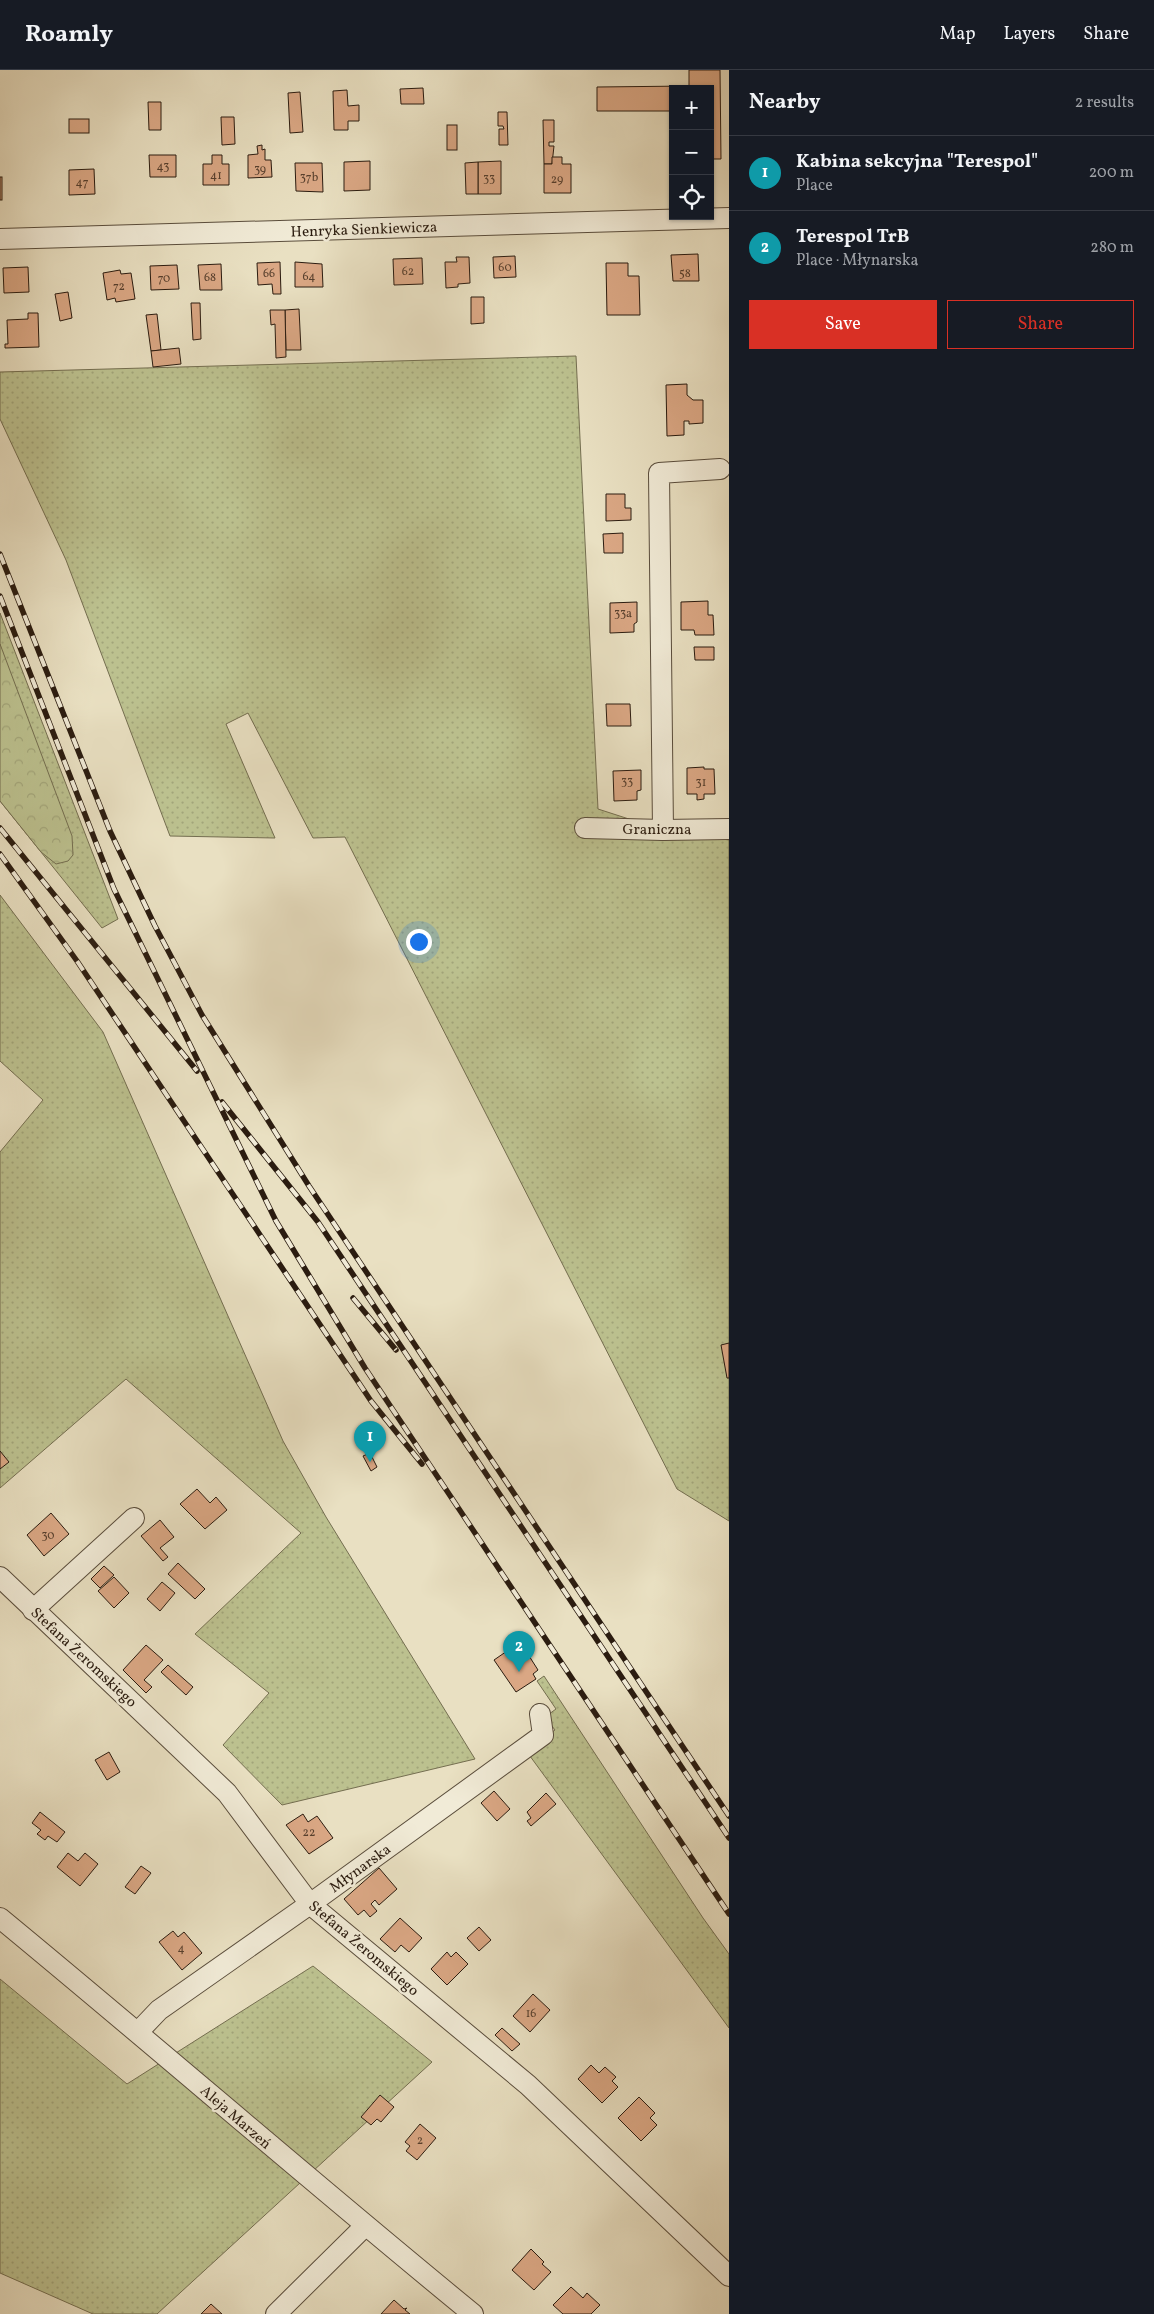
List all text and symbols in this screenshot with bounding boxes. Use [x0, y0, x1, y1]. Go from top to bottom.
text: Roamly [25, 18, 113, 52]
text: Map [939, 22, 975, 47]
text: Layers [1003, 22, 1055, 47]
text: Share [1083, 22, 1129, 47]
map controls [669, 85, 714, 220]
button: + [669, 85, 714, 130]
text: Nearby [749, 88, 820, 117]
text: 2 results [1075, 92, 1134, 114]
button: − [669, 130, 714, 175]
text: Kabina sekcyjna "Terespol" [796, 149, 1038, 175]
house number: 43 [157, 159, 169, 175]
house number: 39 [254, 162, 266, 178]
text: 1 [762, 162, 768, 184]
text: 200 m [1089, 162, 1134, 184]
house number: 41 [210, 168, 222, 184]
house number: 37b [300, 170, 319, 186]
house number: 33 [483, 171, 495, 187]
house number: 29 [551, 172, 563, 188]
house number: 47 [76, 175, 89, 191]
button: locate [669, 175, 714, 220]
text: Place [796, 175, 833, 197]
street label: Henryka Sienkiewicza [290, 217, 438, 244]
text: Terespol TrB [796, 224, 910, 250]
text: 2 [761, 237, 769, 259]
text: 280 m [1090, 237, 1134, 259]
text: Place · Młynarska [796, 250, 918, 272]
house number: 60 [498, 260, 512, 276]
house number: 62 [402, 264, 414, 280]
house number: 66 [263, 266, 275, 282]
house number: 58 [679, 266, 691, 282]
house number: 64 [303, 269, 315, 285]
house number: 68 [204, 270, 216, 286]
house number: 70 [158, 271, 170, 287]
house number: 72 [113, 279, 125, 295]
button: Save [749, 300, 937, 349]
button: Share [947, 300, 1134, 349]
house number: 33a [614, 606, 632, 622]
house number: 33 [621, 774, 633, 790]
house number: 31 [696, 775, 706, 791]
street label: Graniczna [623, 820, 691, 841]
your location [406, 929, 432, 955]
pin: 1 [354, 1421, 386, 1462]
house number: 30 [41, 1528, 55, 1544]
street label: Stefana Żeromskiego [25, 1603, 141, 1713]
pin: 2 [503, 1631, 535, 1672]
house number: 22 [303, 1825, 315, 1841]
street label: Młynarska [326, 1840, 396, 1899]
street label: Stefana Żeromskiego [303, 1897, 423, 2002]
house number: 4 [177, 1941, 185, 1957]
house number: 16 [526, 2006, 536, 2022]
street label: Aleja Marzeń [195, 2081, 275, 2155]
house number: 2 [417, 2133, 423, 2149]

